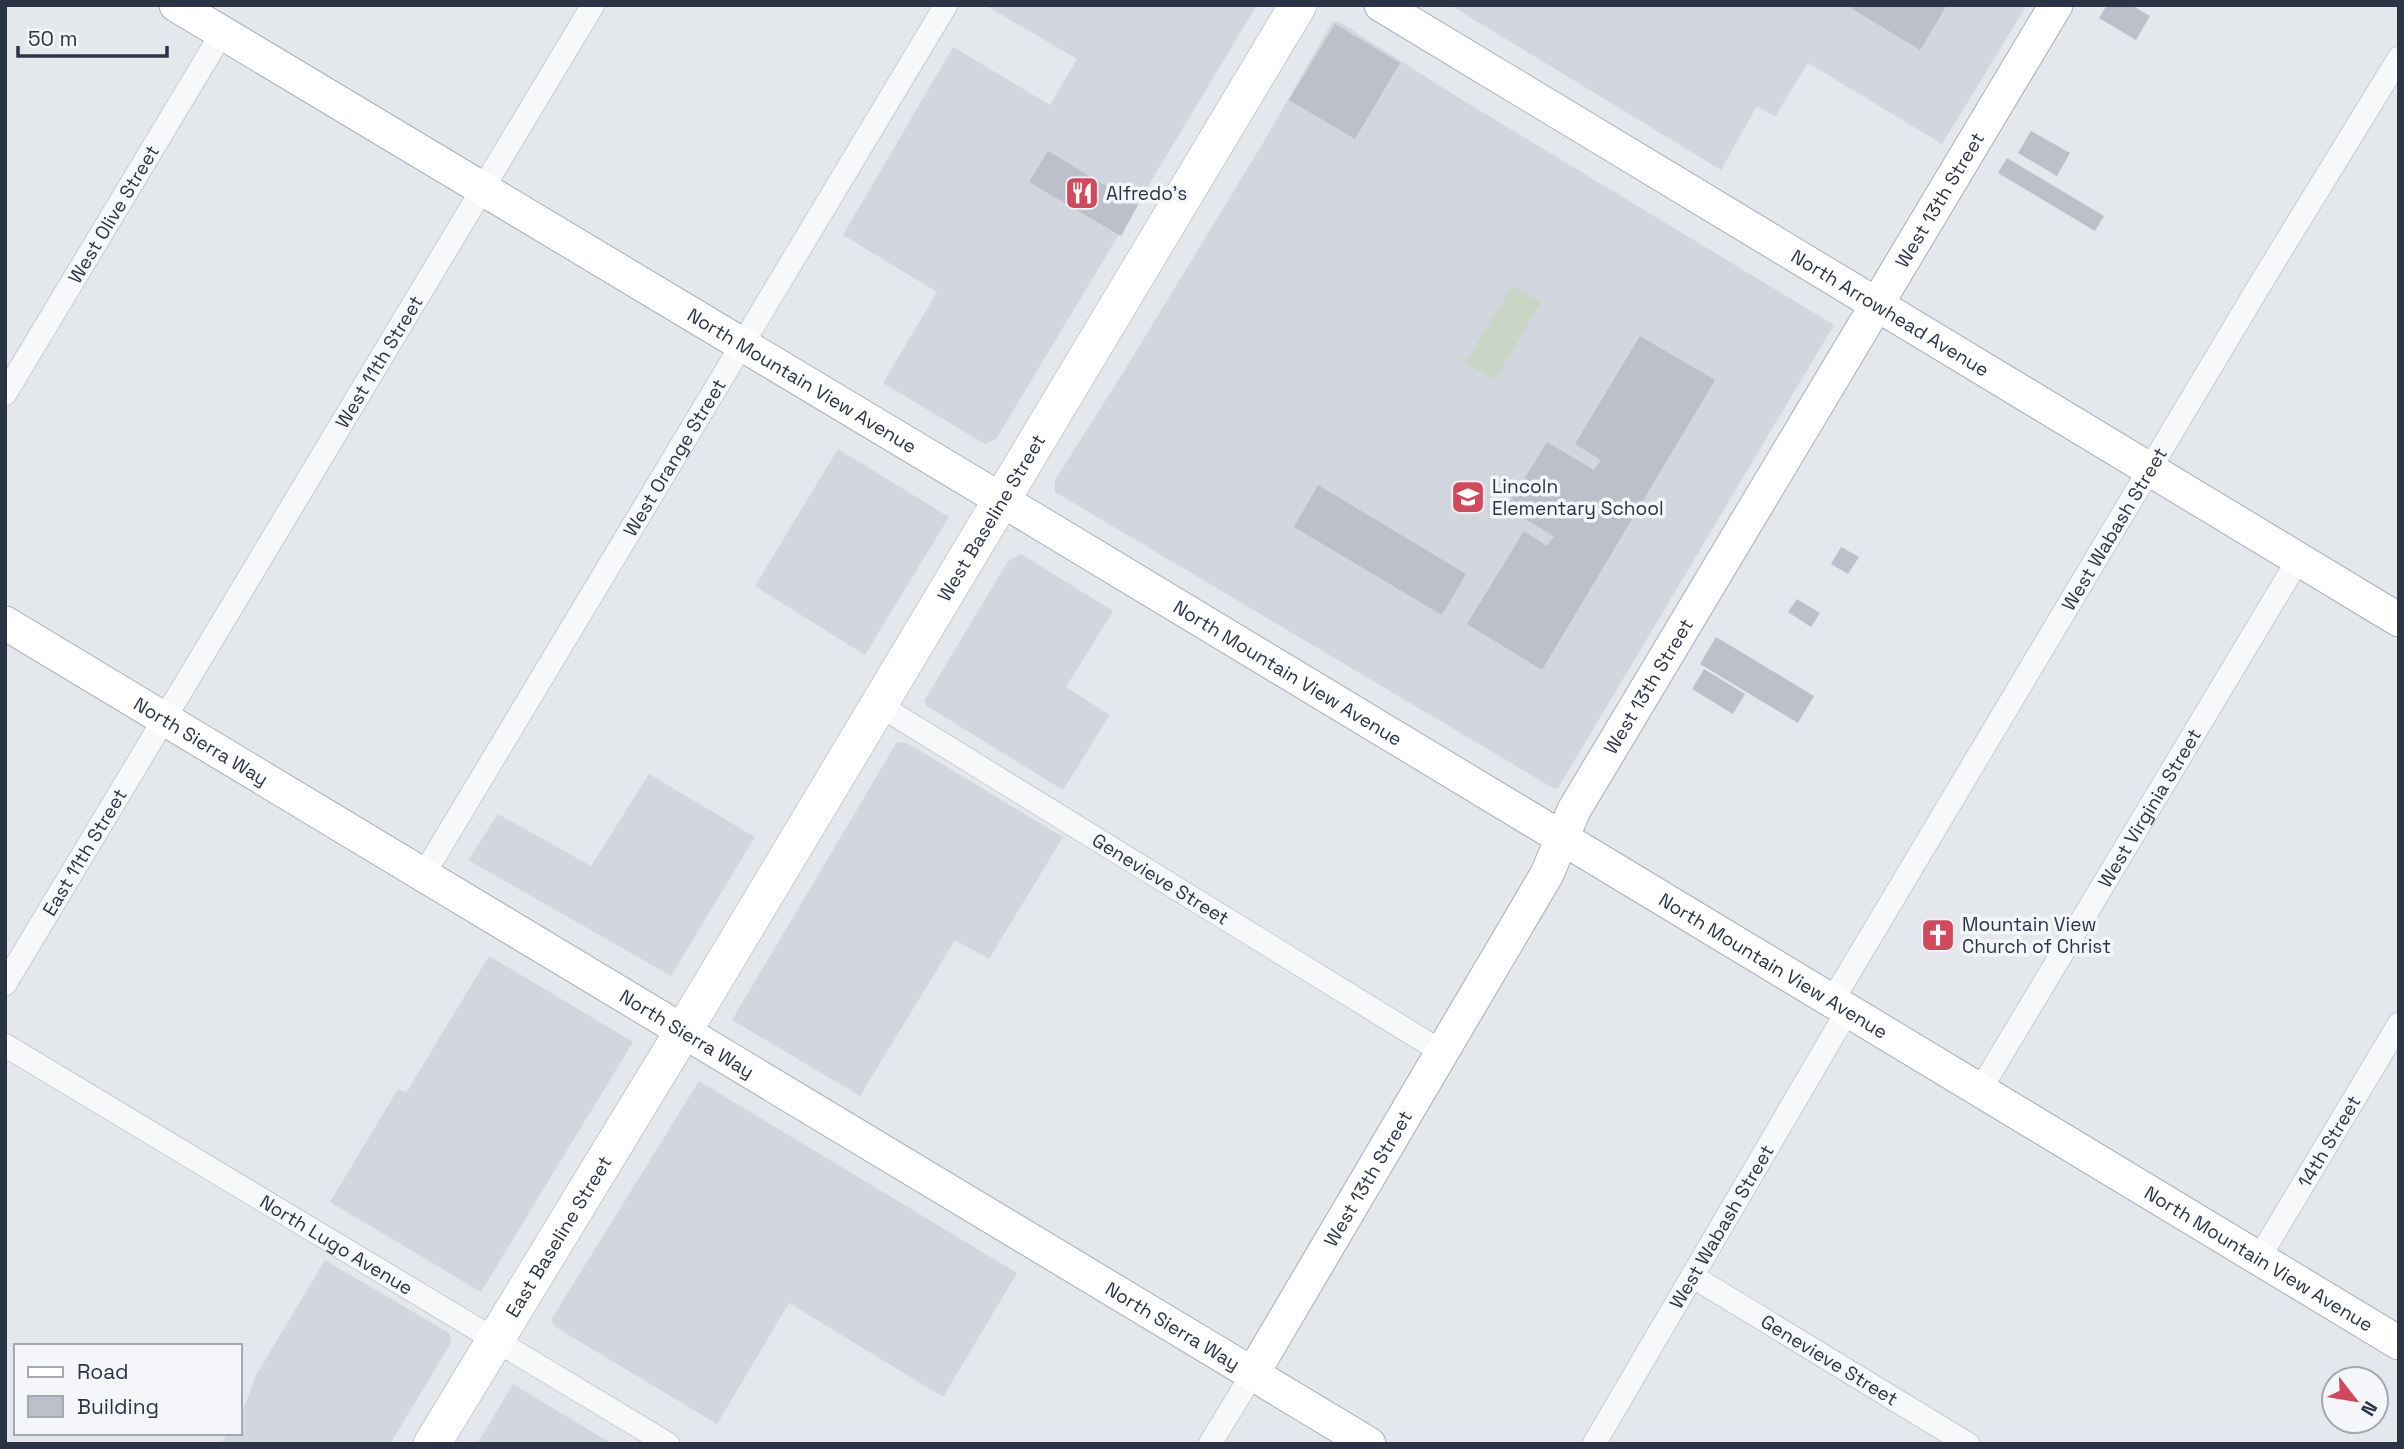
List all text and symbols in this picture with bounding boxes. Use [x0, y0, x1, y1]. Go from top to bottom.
scale bar [18, 14, 166, 58]
text: 50 m [28, 25, 78, 52]
street label: West 13th Street [1890, 127, 1990, 272]
street label: West Olive Street [62, 140, 165, 288]
restaurant icon: Alfredo's [1063, 174, 1101, 212]
place label: Alfredo's [1106, 181, 1187, 206]
street label: North Arrowhead Avenue [1786, 244, 1994, 382]
street label: West 11th Street [330, 291, 429, 433]
street label: North Mountain View Avenue [683, 302, 921, 459]
street label: West Orange Street [618, 374, 732, 541]
street label: West Baseline Street [932, 429, 1051, 606]
street label: West Wabash Street [2056, 443, 2173, 615]
place label: Lincoln Elementary School [1492, 474, 1664, 521]
school or university icon: Lincoln Elementary School [1449, 478, 1487, 516]
street label: North Mountain View Avenue [1169, 594, 1407, 752]
street label: West 13th Street [1598, 614, 1699, 759]
street label: North Sierra Way [129, 691, 273, 792]
street label: West Virginia Street [2092, 724, 2207, 892]
street label: East 11th Street [37, 784, 133, 921]
street label: Genevieve Street [1087, 827, 1234, 931]
street label: North Mountain View Avenue [1654, 887, 1892, 1045]
place label: Mountain View Church of Christ [1962, 912, 2111, 959]
church icon: Mountain View Church of Christ [1919, 916, 1957, 954]
street label: North Sierra Way [615, 984, 759, 1084]
street label: 14th Street [2292, 1091, 2366, 1192]
street label: West 13th Street [1318, 1106, 1418, 1251]
street label: West Wabash Street [1664, 1140, 1780, 1313]
street label: East Baseline Street [500, 1151, 618, 1322]
street label: North Mountain View Avenue [2140, 1180, 2378, 1338]
street label: North Lugo Avenue [255, 1189, 418, 1301]
street label: North Sierra Way [1101, 1276, 1244, 1376]
street label: Genevieve Street [1756, 1309, 1902, 1411]
legend [14, 1344, 242, 1435]
text: Road [77, 1358, 129, 1385]
north arrow [2320, 1365, 2390, 1435]
text: Building [77, 1393, 159, 1420]
text: N [2355, 1397, 2383, 1420]

